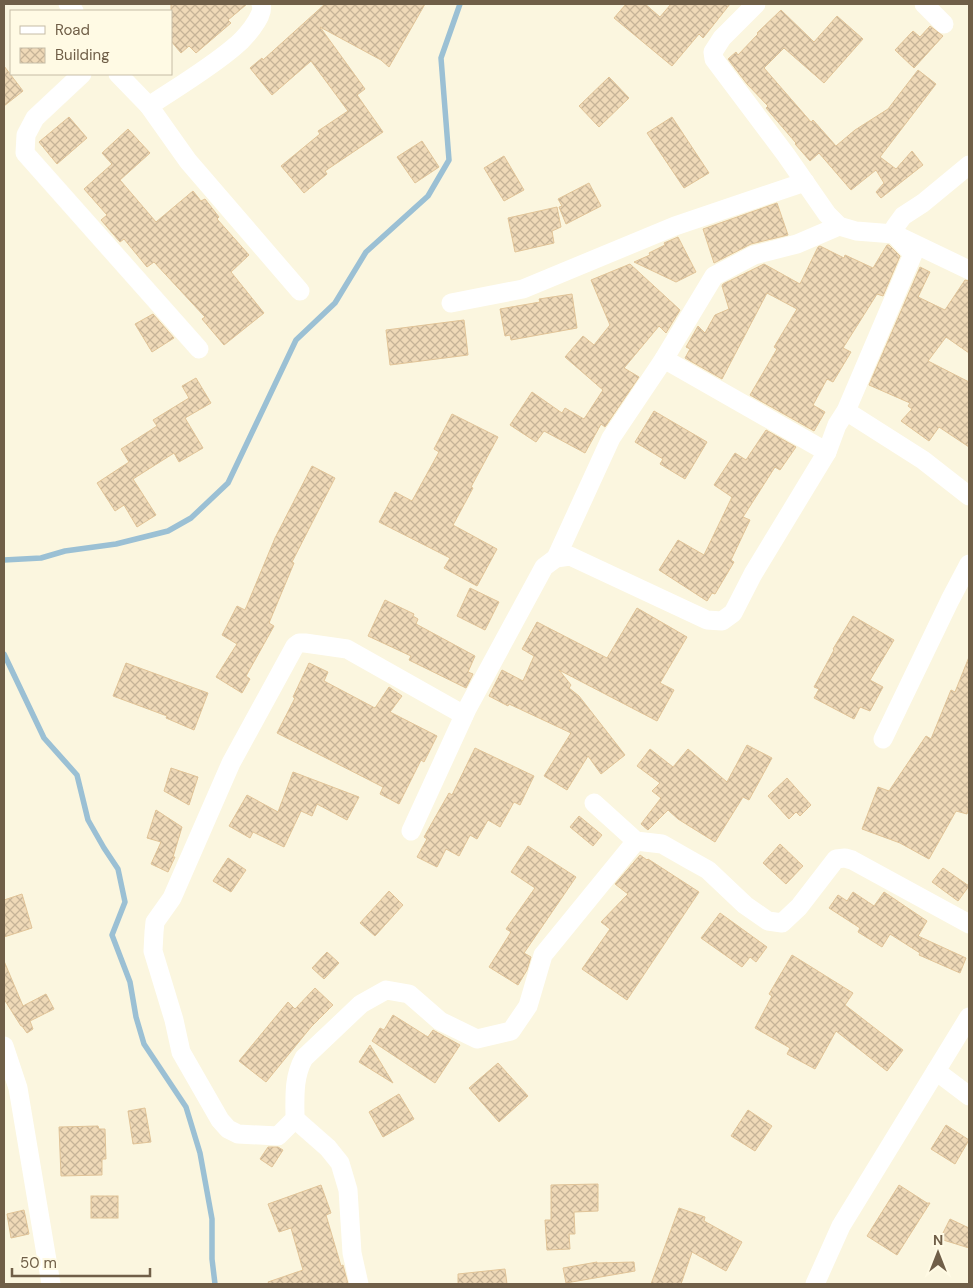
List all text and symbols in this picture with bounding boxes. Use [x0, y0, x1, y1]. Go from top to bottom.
legend [10, 10, 172, 75]
text: Road [55, 20, 90, 40]
text: Building [55, 45, 110, 65]
north arrow [913, 1228, 963, 1278]
text: N [933, 1231, 943, 1249]
scale bar [12, 1246, 150, 1278]
text: 50 m [20, 1253, 57, 1273]

